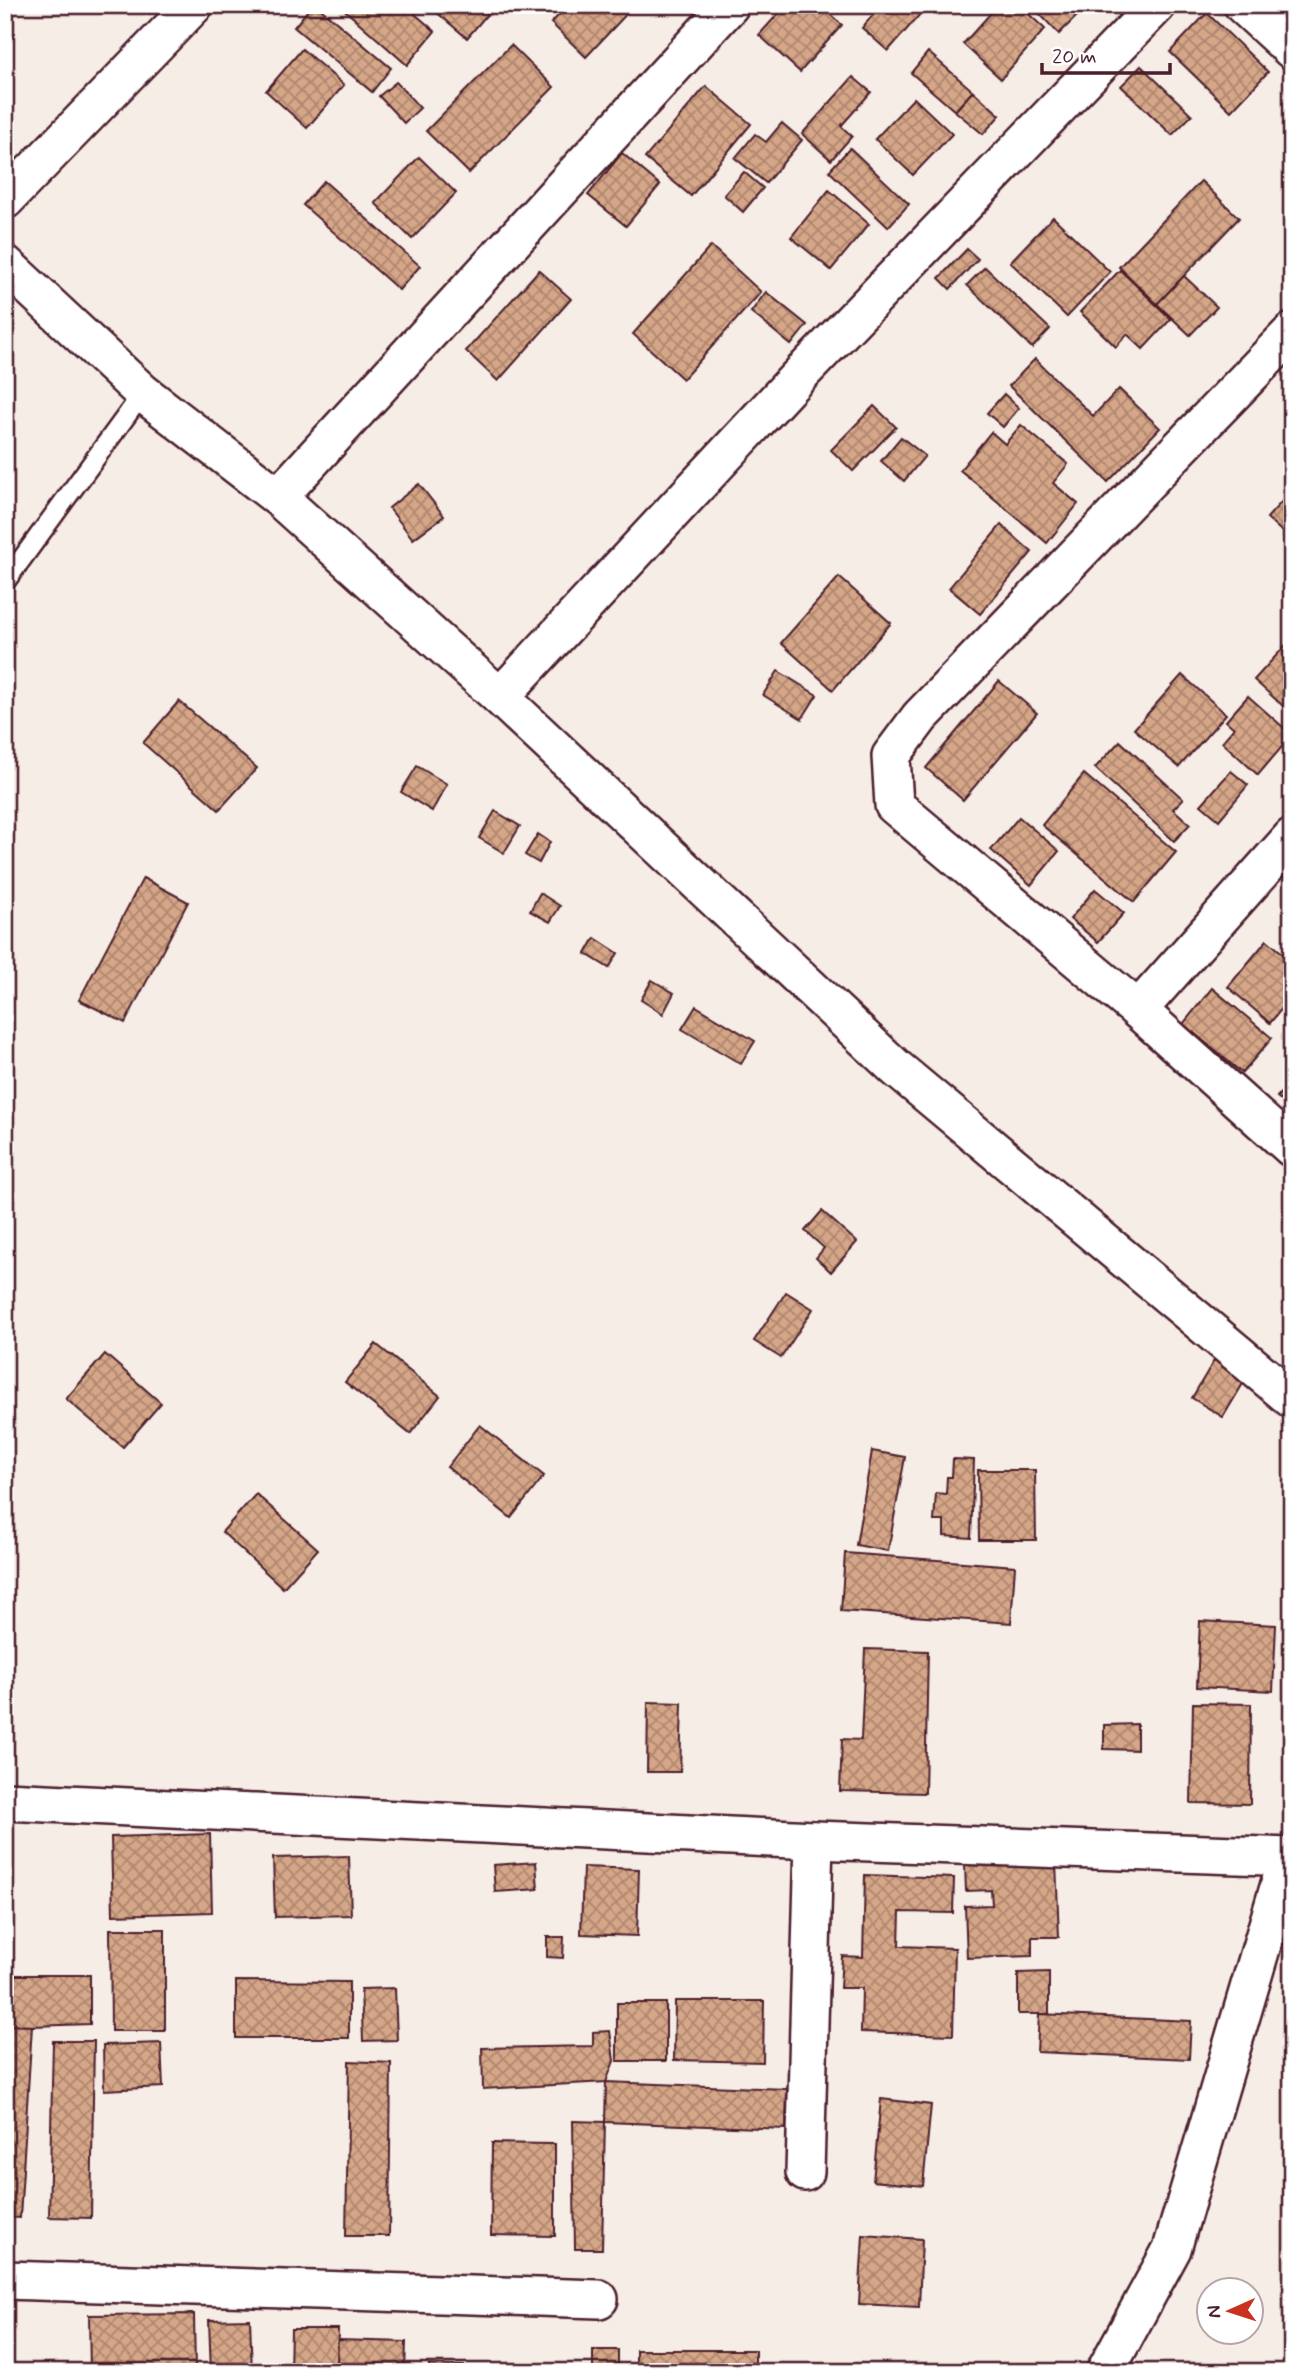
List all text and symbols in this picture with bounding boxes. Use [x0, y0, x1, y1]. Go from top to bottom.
scale bar [1042, 32, 1169, 76]
text: 20 m [1052, 43, 1097, 71]
north arrow [1196, 2276, 1266, 2346]
text: N [1202, 2305, 1227, 2319]

